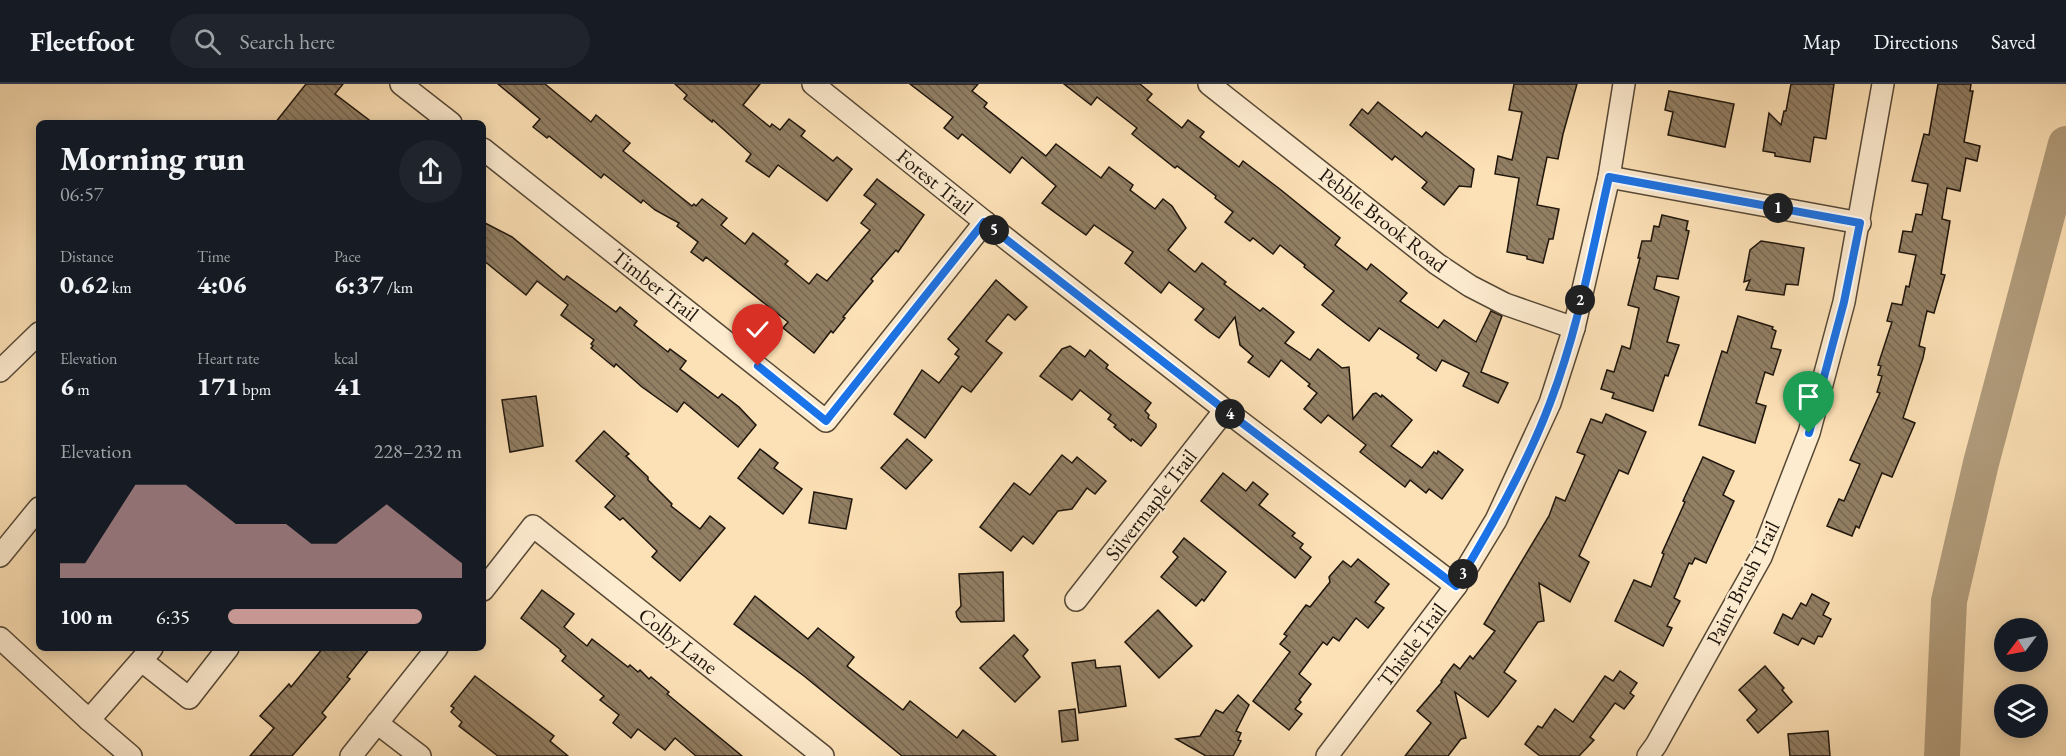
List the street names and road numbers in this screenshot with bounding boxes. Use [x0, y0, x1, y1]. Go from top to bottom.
street label: Forest Trail [892, 143, 979, 221]
street label: Pebble Brook Road [1314, 161, 1453, 278]
street label: Timber Trail [606, 242, 704, 327]
street label: Silvermaple Trail [1099, 444, 1203, 566]
street label: Paint Brush Trail [1700, 516, 1785, 649]
street label: Thistle Trail [1371, 597, 1452, 692]
street label: Colby Lane [633, 601, 724, 680]

